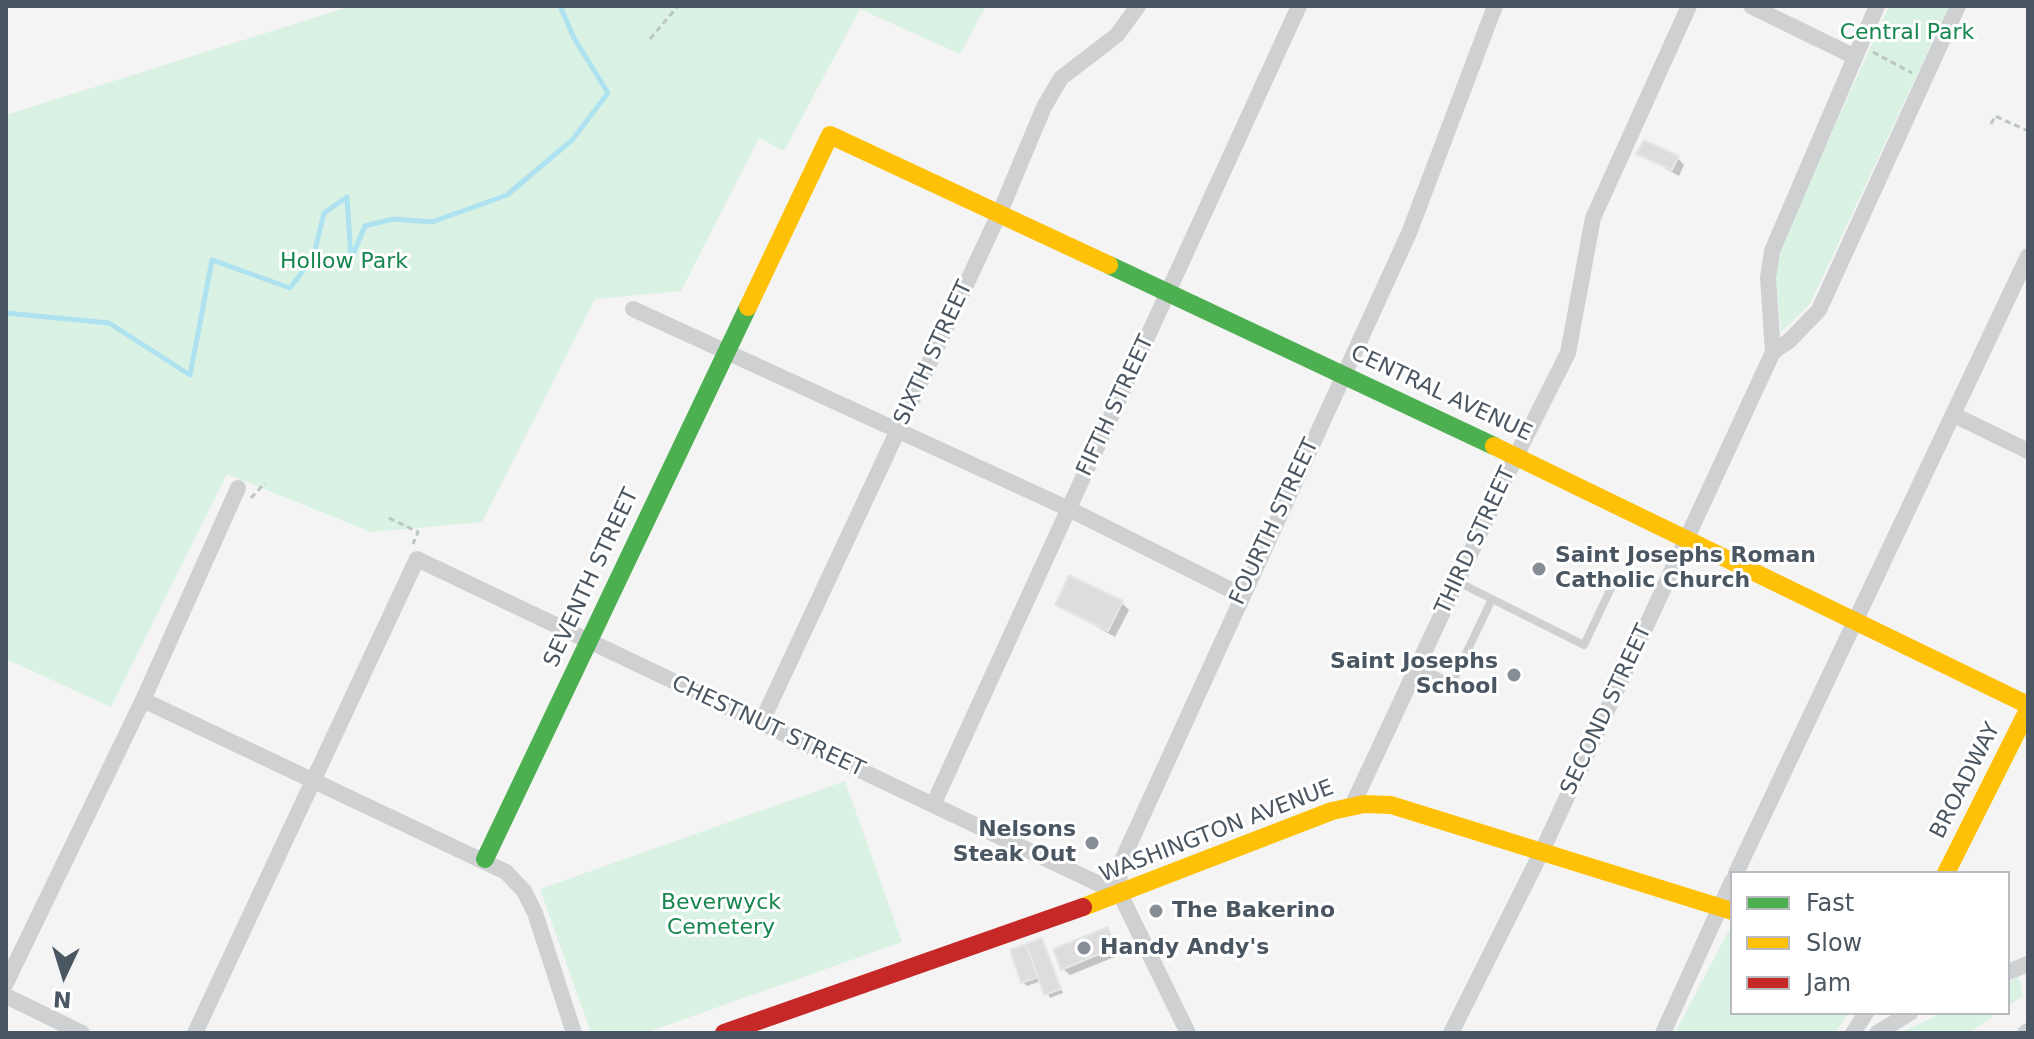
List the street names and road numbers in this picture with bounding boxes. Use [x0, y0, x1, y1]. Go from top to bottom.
street label: SIXTH STREET [889, 277, 979, 429]
street label: FIFTH STREET [1072, 331, 1160, 481]
street label: CENTRAL AVENUE [1346, 340, 1536, 448]
street label: FOURTH STREET [1225, 435, 1325, 609]
street label: THIRD STREET [1430, 463, 1522, 619]
street label: SEVENTH STREET [539, 484, 645, 672]
street label: SECOND STREET [1556, 621, 1658, 799]
street label: CHESTNUT STREET [667, 671, 869, 783]
street label: BROADWAY [1925, 719, 2007, 843]
street label: WASHINGTON AVENUE [1096, 775, 1338, 889]

